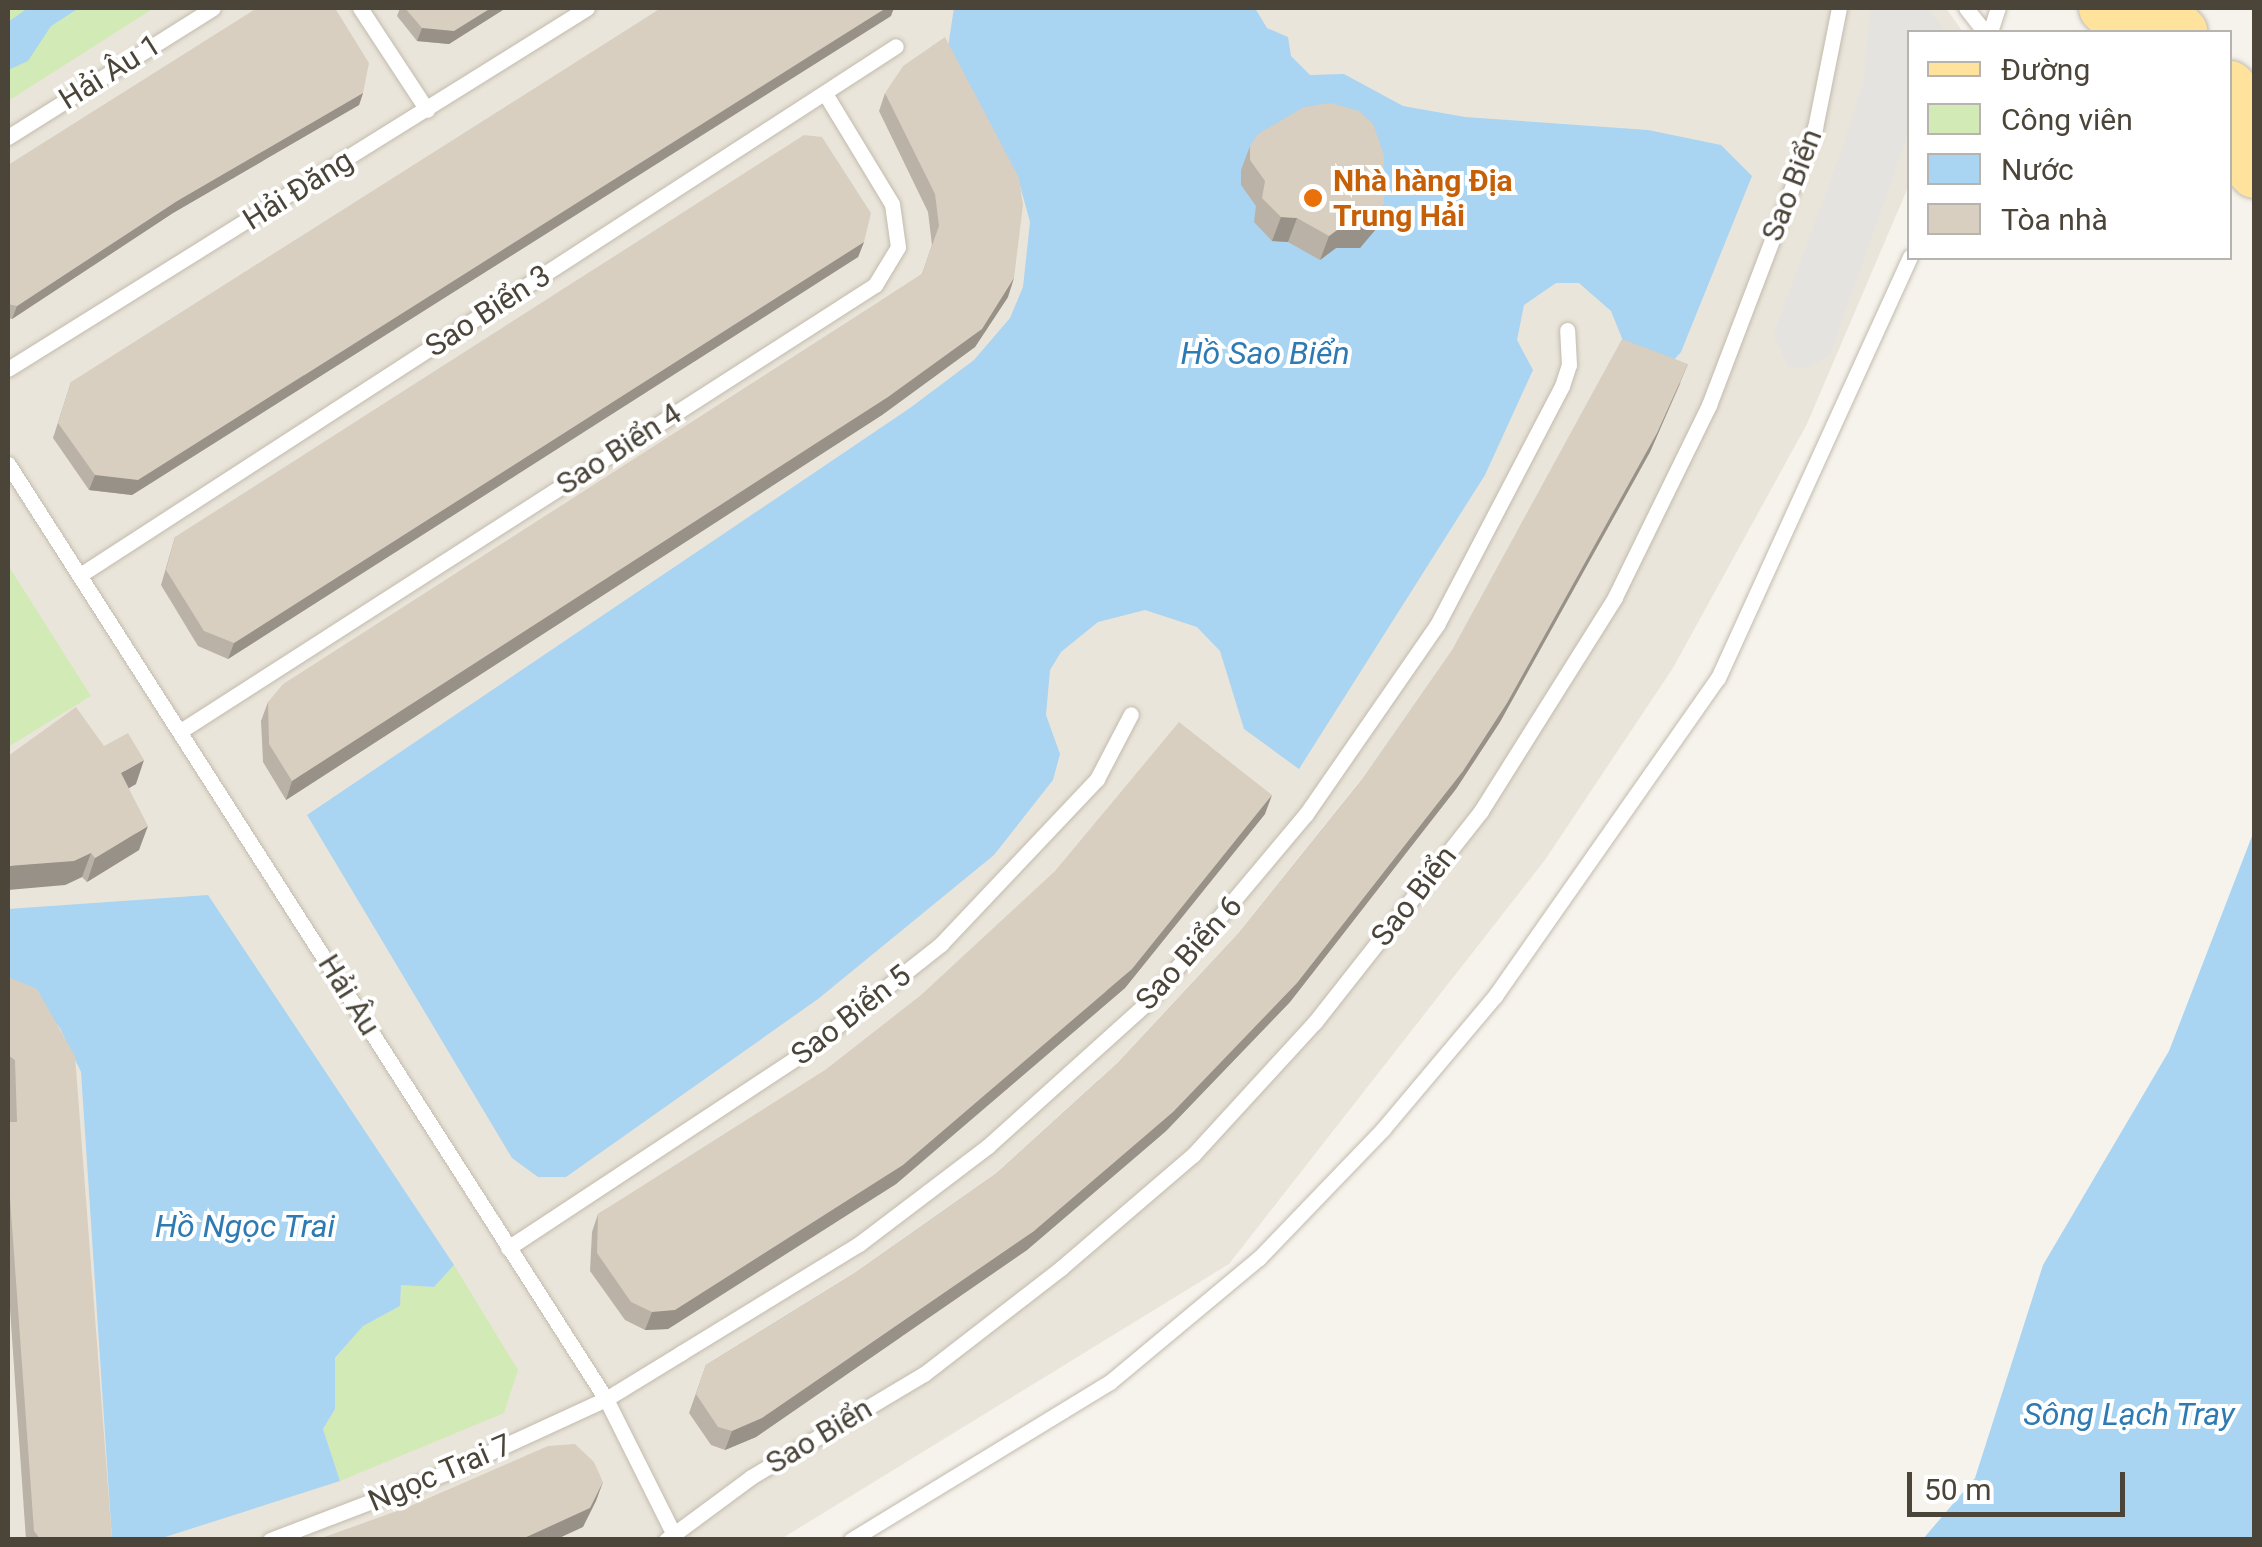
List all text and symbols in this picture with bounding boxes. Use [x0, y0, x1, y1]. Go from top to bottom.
street label: Hải Âu 1 [53, 27, 167, 117]
legend [1907, 30, 2232, 260]
text: Đường [2001, 52, 2090, 87]
text: Công viên [2001, 102, 2133, 137]
street label: Sao Biển [1754, 124, 1830, 246]
street label: Hải Đăng [237, 142, 359, 238]
text: Nước [2001, 152, 2074, 187]
place label: Nhà hàng Địa Trung Hải [1333, 163, 1513, 234]
marker: Nhà hàng Địa Trung Hải [1302, 187, 1324, 209]
text: Tòa nhà [2001, 202, 2108, 237]
street label: Sao Biển 3 [419, 257, 557, 365]
water label: Hồ Sao Biển [1180, 334, 1350, 372]
street label: Sao Biển 4 [550, 395, 688, 503]
street label: Sao Biển [1364, 839, 1464, 953]
street label: Sao Biển 6 [1128, 888, 1250, 1018]
street label: Hải Âu [310, 948, 388, 1042]
street label: Sao Biển 5 [784, 957, 918, 1073]
water label: Hồ Ngọc Trai [155, 1207, 335, 1245]
street label: Sao Biển [760, 1390, 878, 1482]
water label: Sông Lạch Tray [2023, 1395, 2235, 1433]
street label: Ngọc Trai 7 [363, 1427, 517, 1519]
scale bar [1912, 1452, 2130, 1514]
text: 50 m [1924, 1472, 1991, 1507]

